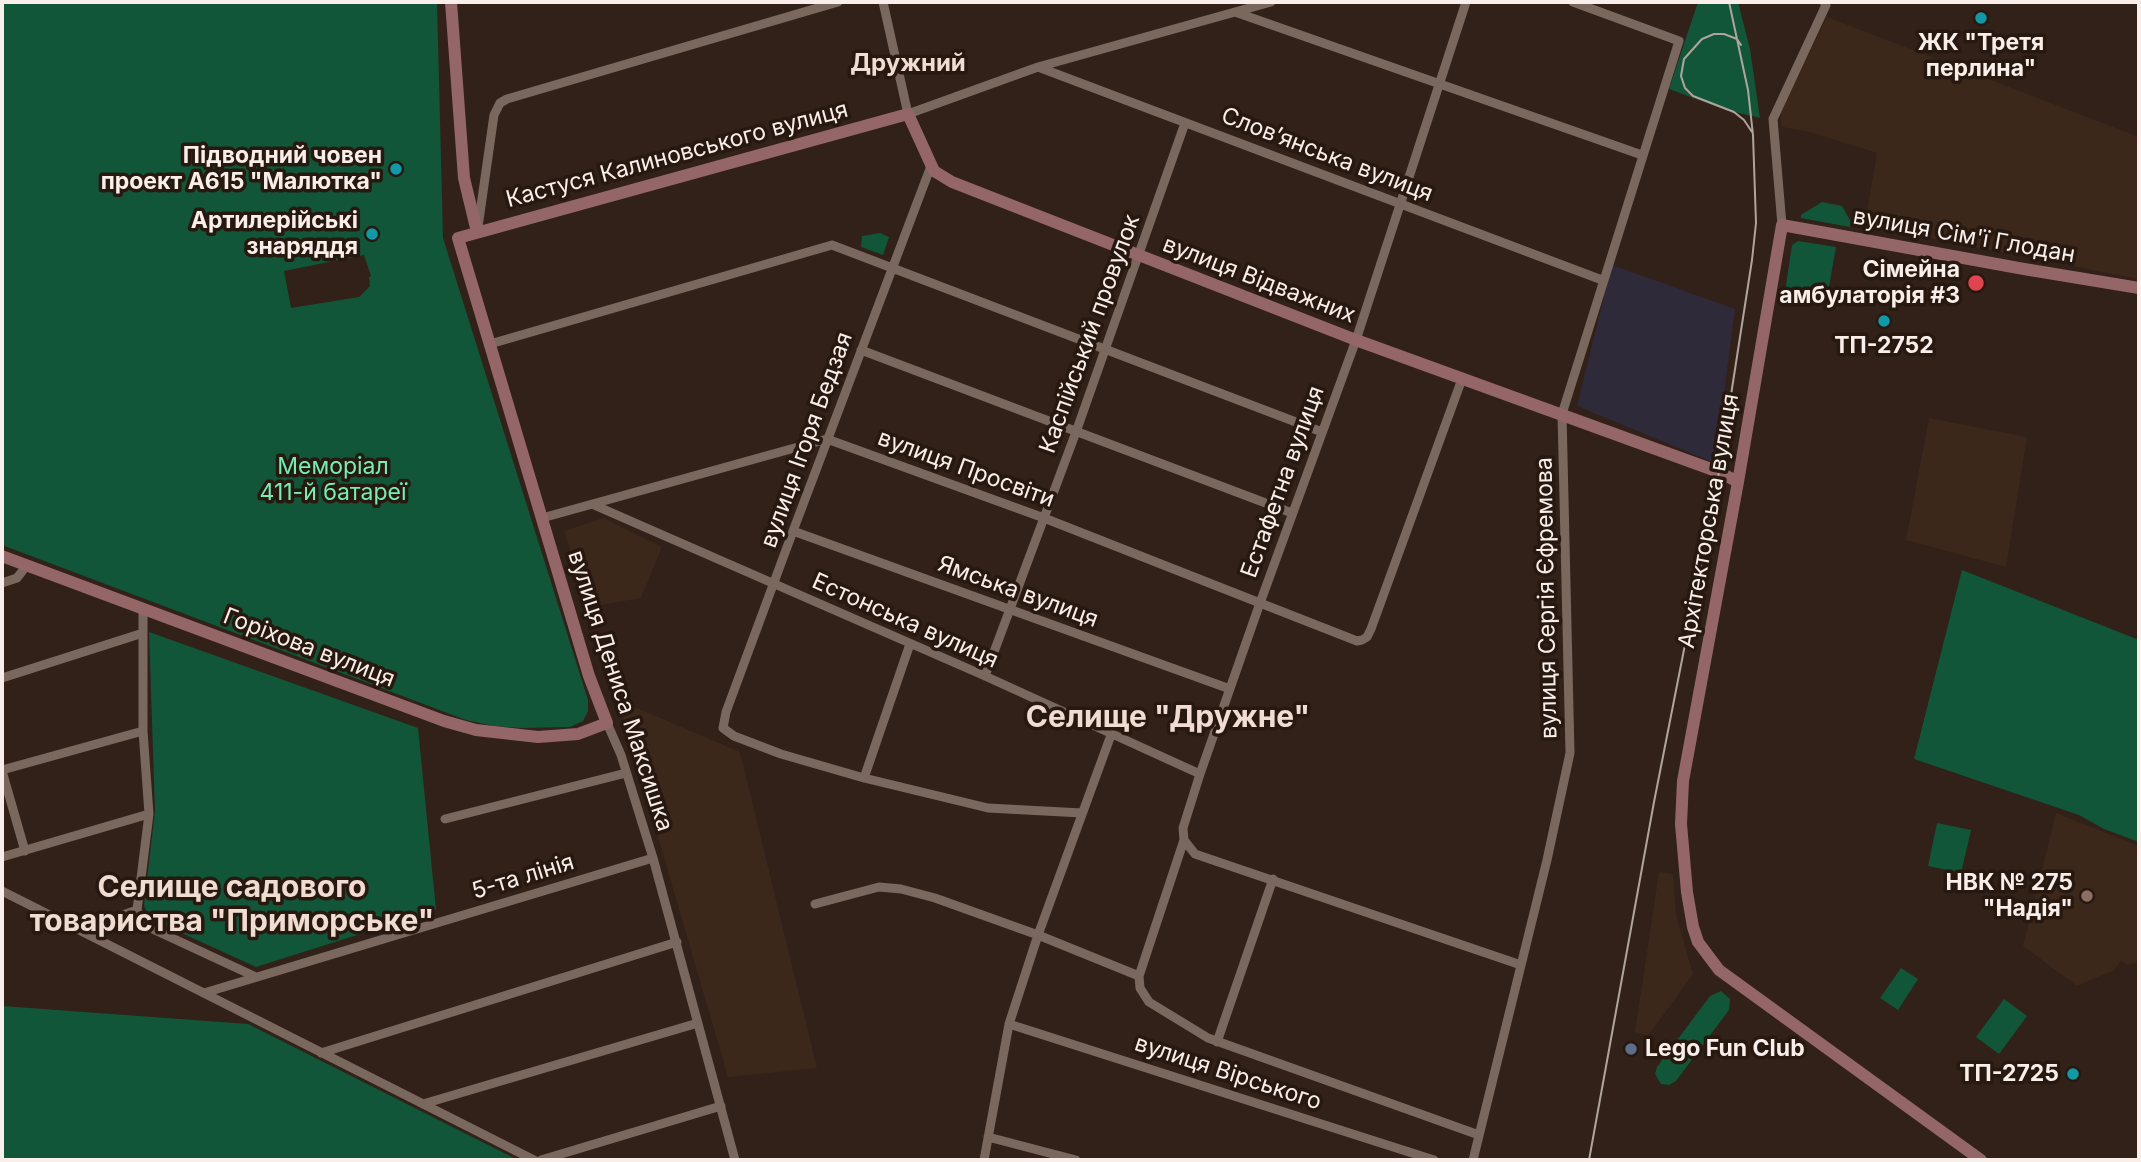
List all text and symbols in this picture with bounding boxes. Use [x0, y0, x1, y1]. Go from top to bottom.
marker: ЖК "Третя перлина" [1973, 10, 1989, 26]
place label: ЖК "Третя перлина" [1918, 29, 2044, 83]
district label: Дружний [850, 50, 966, 78]
street label: Кастуся Калиновського вулиця [503, 96, 851, 214]
street label: Словʼянська вулиця [1217, 102, 1437, 208]
place label: Підводний човен проект А615 "Малютка" [101, 142, 382, 196]
marker: Підводний човен проект А615 "Малютка" [388, 161, 404, 177]
street label: вулиця Сім'ї Глодан [1851, 203, 2077, 269]
place label: Артилерійські знаряддя [191, 207, 358, 261]
street label: Каспійський провулок [1034, 211, 1146, 457]
marker: Артилерійські знаряддя [364, 226, 380, 242]
street label: вулиця Відважних [1159, 231, 1359, 329]
place label: Сімейна амбулаторія #3 [1779, 256, 1960, 310]
marker: Сімейна амбулаторія #3 [1966, 273, 1986, 293]
marker: ТП-2752 [1876, 313, 1892, 329]
street label: вулиця Ігоря Бедзая [755, 328, 859, 552]
place label: ТП-2752 [1834, 332, 1934, 360]
street label: Естафетна вулиця [1235, 382, 1331, 582]
street label: Архітекторська вулиця [1673, 392, 1745, 650]
street label: вулиця Просвіти [874, 424, 1058, 514]
park label: Меморіал 411-й батареї [260, 453, 406, 507]
street label: вулиця Сергія Єфремова [1531, 457, 1563, 739]
street label: вулиця Дениса Максишка [562, 547, 678, 835]
street label: Ямська вулиця [934, 550, 1102, 634]
street label: Естонська вулиця [808, 568, 1002, 674]
street label: Горіхова вулиця [219, 603, 399, 693]
district label: Селище "Дружне" [1026, 700, 1310, 736]
street label: 5-та лінія [469, 848, 577, 906]
place label: НВК № 275 "Надія" [1945, 869, 2073, 923]
district label: Селище садового товариства "Приморське" [30, 870, 434, 940]
marker: НВК № 275 "Надія" [2079, 888, 2095, 904]
street label: вулиця Вірського [1131, 1030, 1325, 1116]
place label: Lego Fun Club [1645, 1035, 1805, 1063]
marker: Lego Fun Club [1623, 1041, 1639, 1057]
place label: ТП-2725 [1959, 1060, 2059, 1088]
marker: ТП-2725 [2065, 1066, 2081, 1082]

